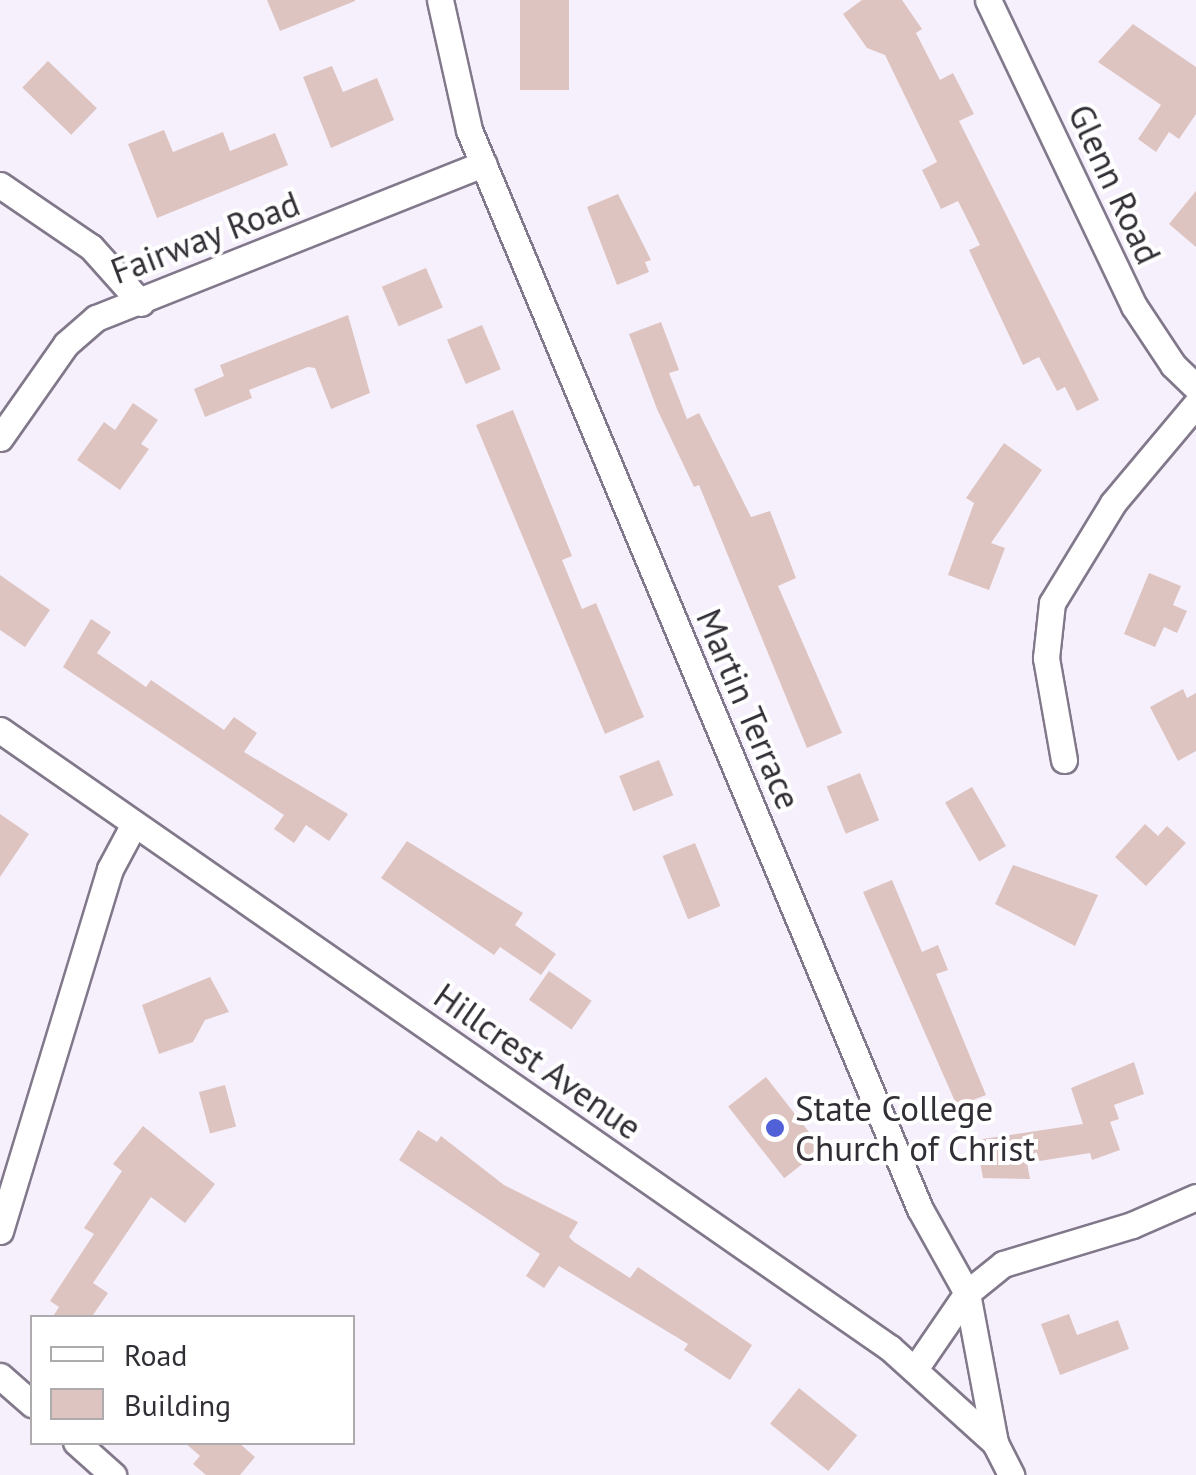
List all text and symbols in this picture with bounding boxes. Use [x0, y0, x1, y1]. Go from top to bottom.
street label: Glenn Road [1060, 98, 1170, 270]
street label: Fairway Road [104, 182, 306, 292]
street label: Martin Terrace [688, 602, 810, 816]
street label: Hillcrest Avenue [426, 974, 650, 1148]
place label: State College Church of Christ [795, 1087, 1035, 1169]
marker: State College Church of Christ [764, 1117, 786, 1139]
legend [30, 1315, 355, 1445]
text: Road [124, 1335, 188, 1374]
text: Building [124, 1385, 231, 1424]

